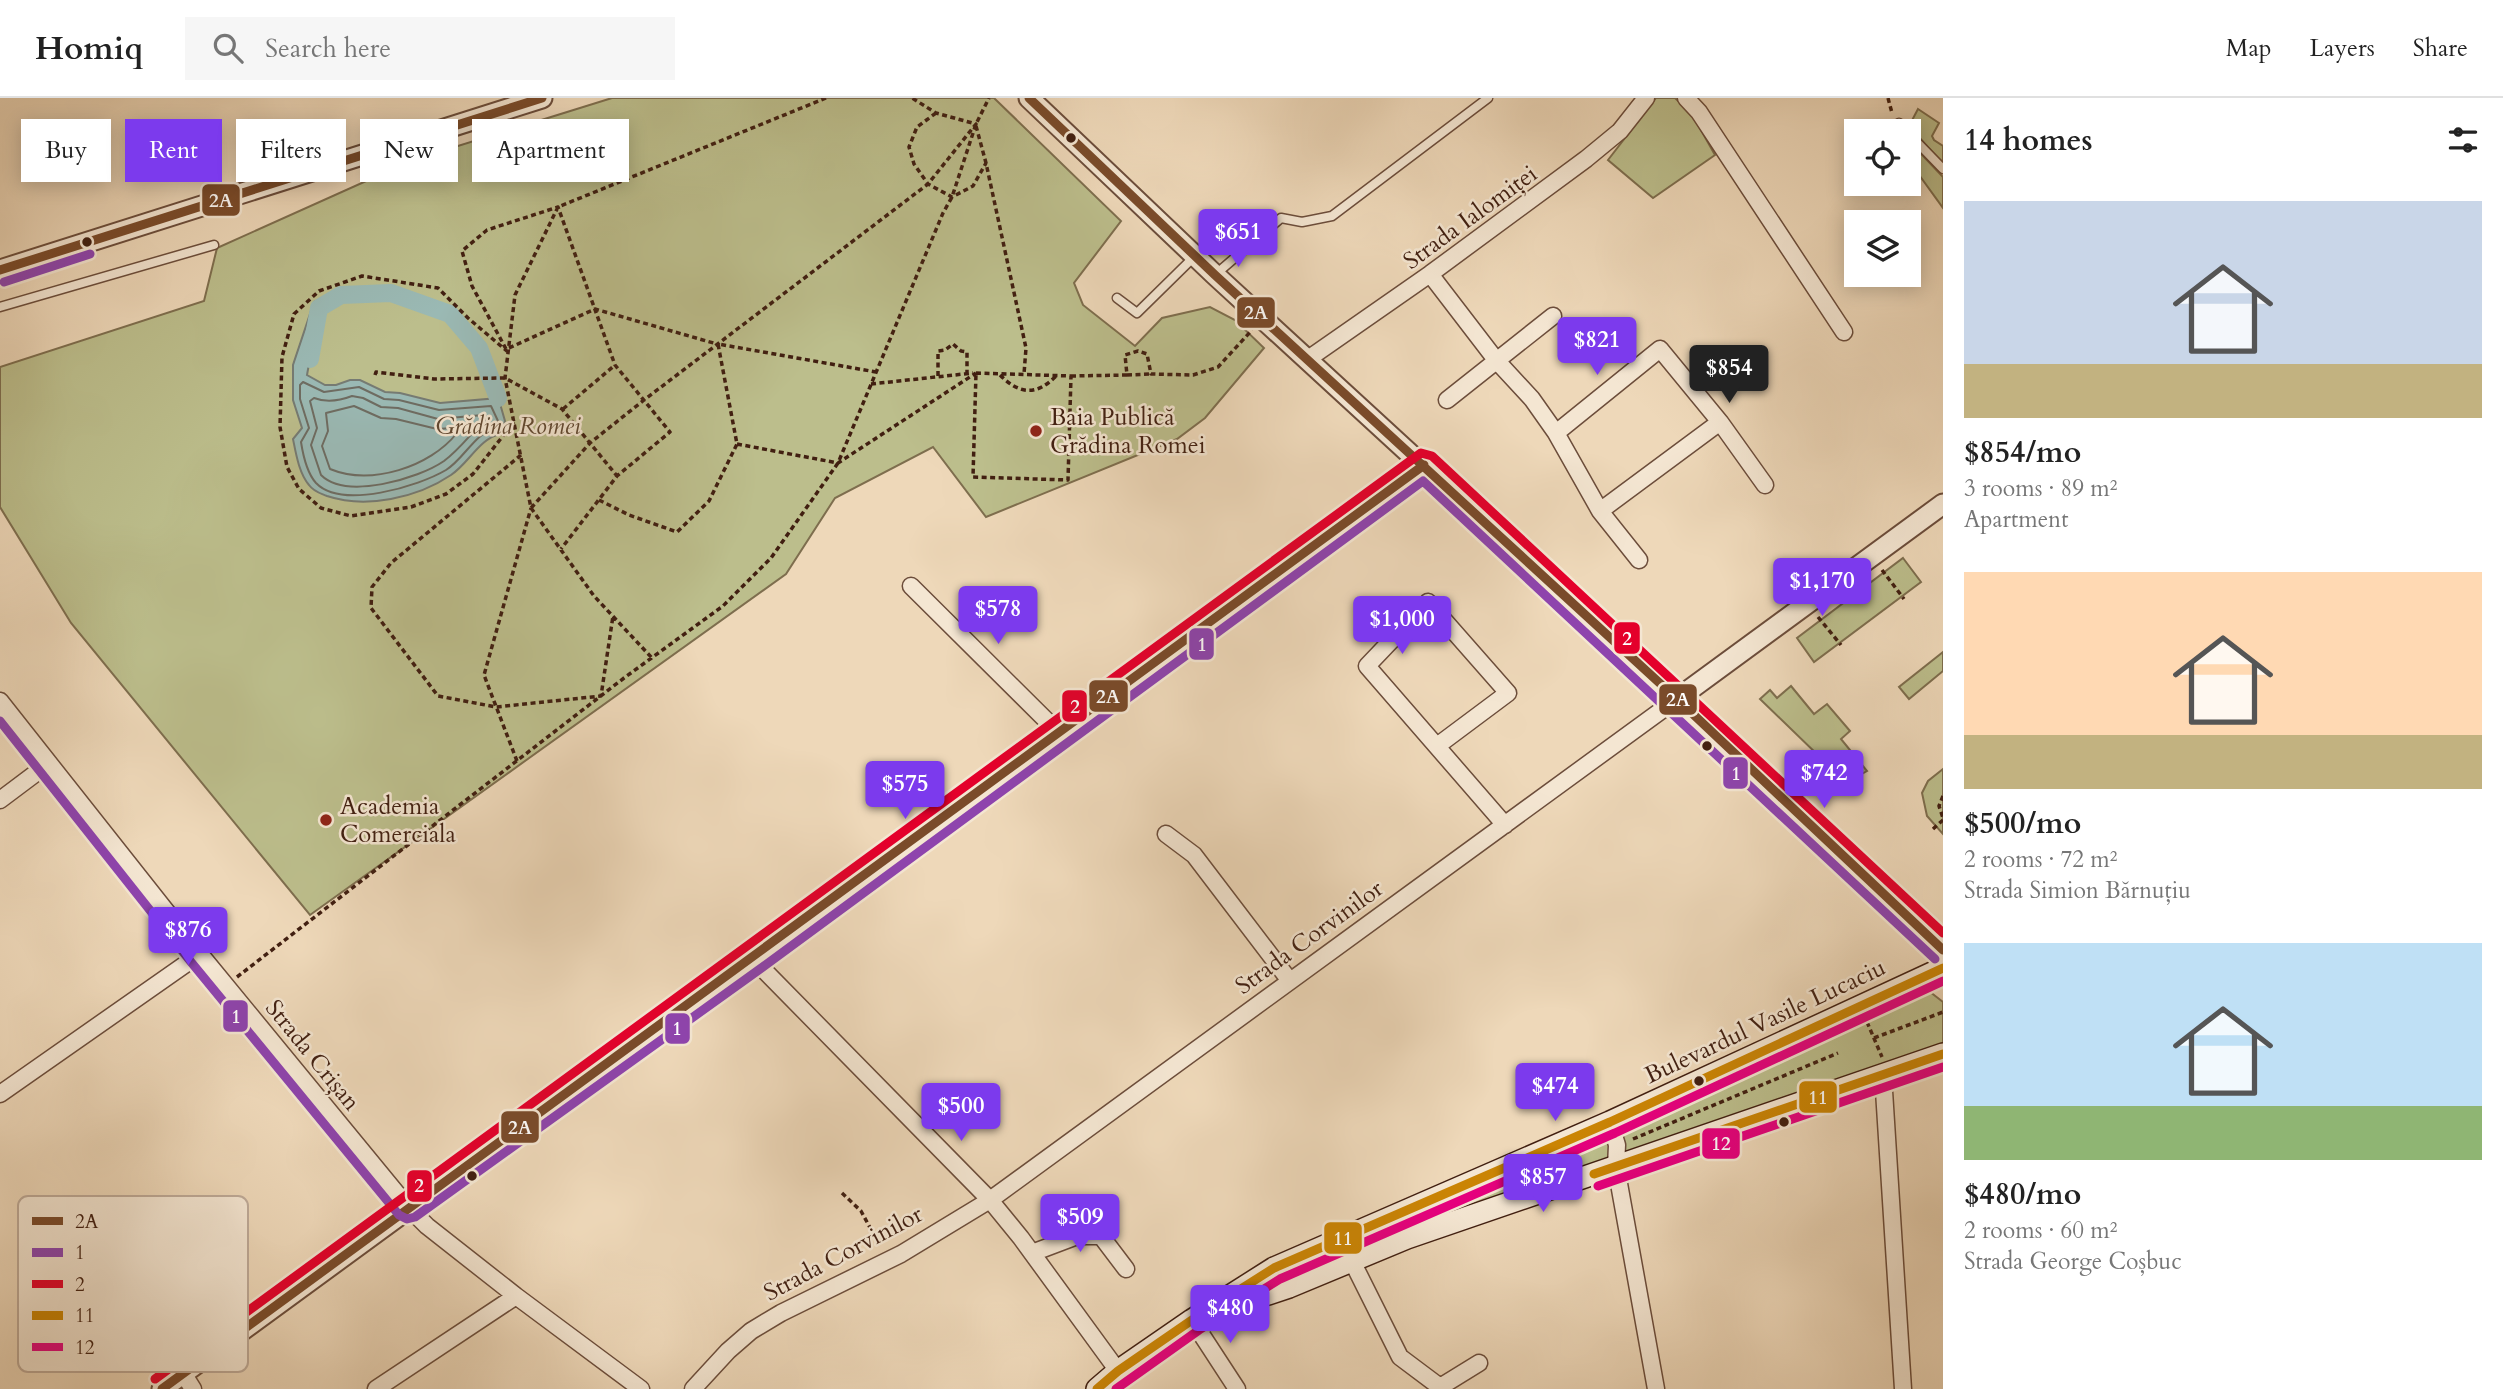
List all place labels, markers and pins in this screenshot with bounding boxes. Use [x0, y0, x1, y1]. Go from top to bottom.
unlabelled marker [1064, 131, 1078, 145]
pin: $651 [1197, 209, 1279, 269]
unlabelled marker [80, 235, 94, 249]
pin: $821 [1556, 317, 1638, 377]
pin: $854 [1688, 345, 1770, 405]
place label: Baia Publică Grădina Romei [1050, 401, 1206, 462]
marker: Baia Publică Grădina Romei [1028, 423, 1044, 439]
pin: $1,170 [1765, 559, 1879, 618]
pin: $578 [957, 587, 1039, 646]
pin: $1,000 [1345, 596, 1459, 656]
unlabelled marker [1700, 739, 1714, 753]
pin: $742 [1783, 750, 1865, 810]
pin: $575 [864, 762, 946, 821]
place label: Academia Comerciala [340, 790, 456, 851]
marker: Academia Comerciala [318, 812, 334, 828]
pin: $876 [147, 908, 229, 967]
pin: $474 [1514, 1063, 1596, 1123]
unlabelled marker [1692, 1074, 1706, 1088]
pin: $500 [920, 1084, 1002, 1143]
unlabelled marker [1777, 1115, 1791, 1129]
pin: $857 [1502, 1154, 1584, 1214]
unlabelled marker [465, 1169, 479, 1183]
pin: $509 [1039, 1194, 1121, 1254]
pin: $480 [1189, 1286, 1271, 1345]

